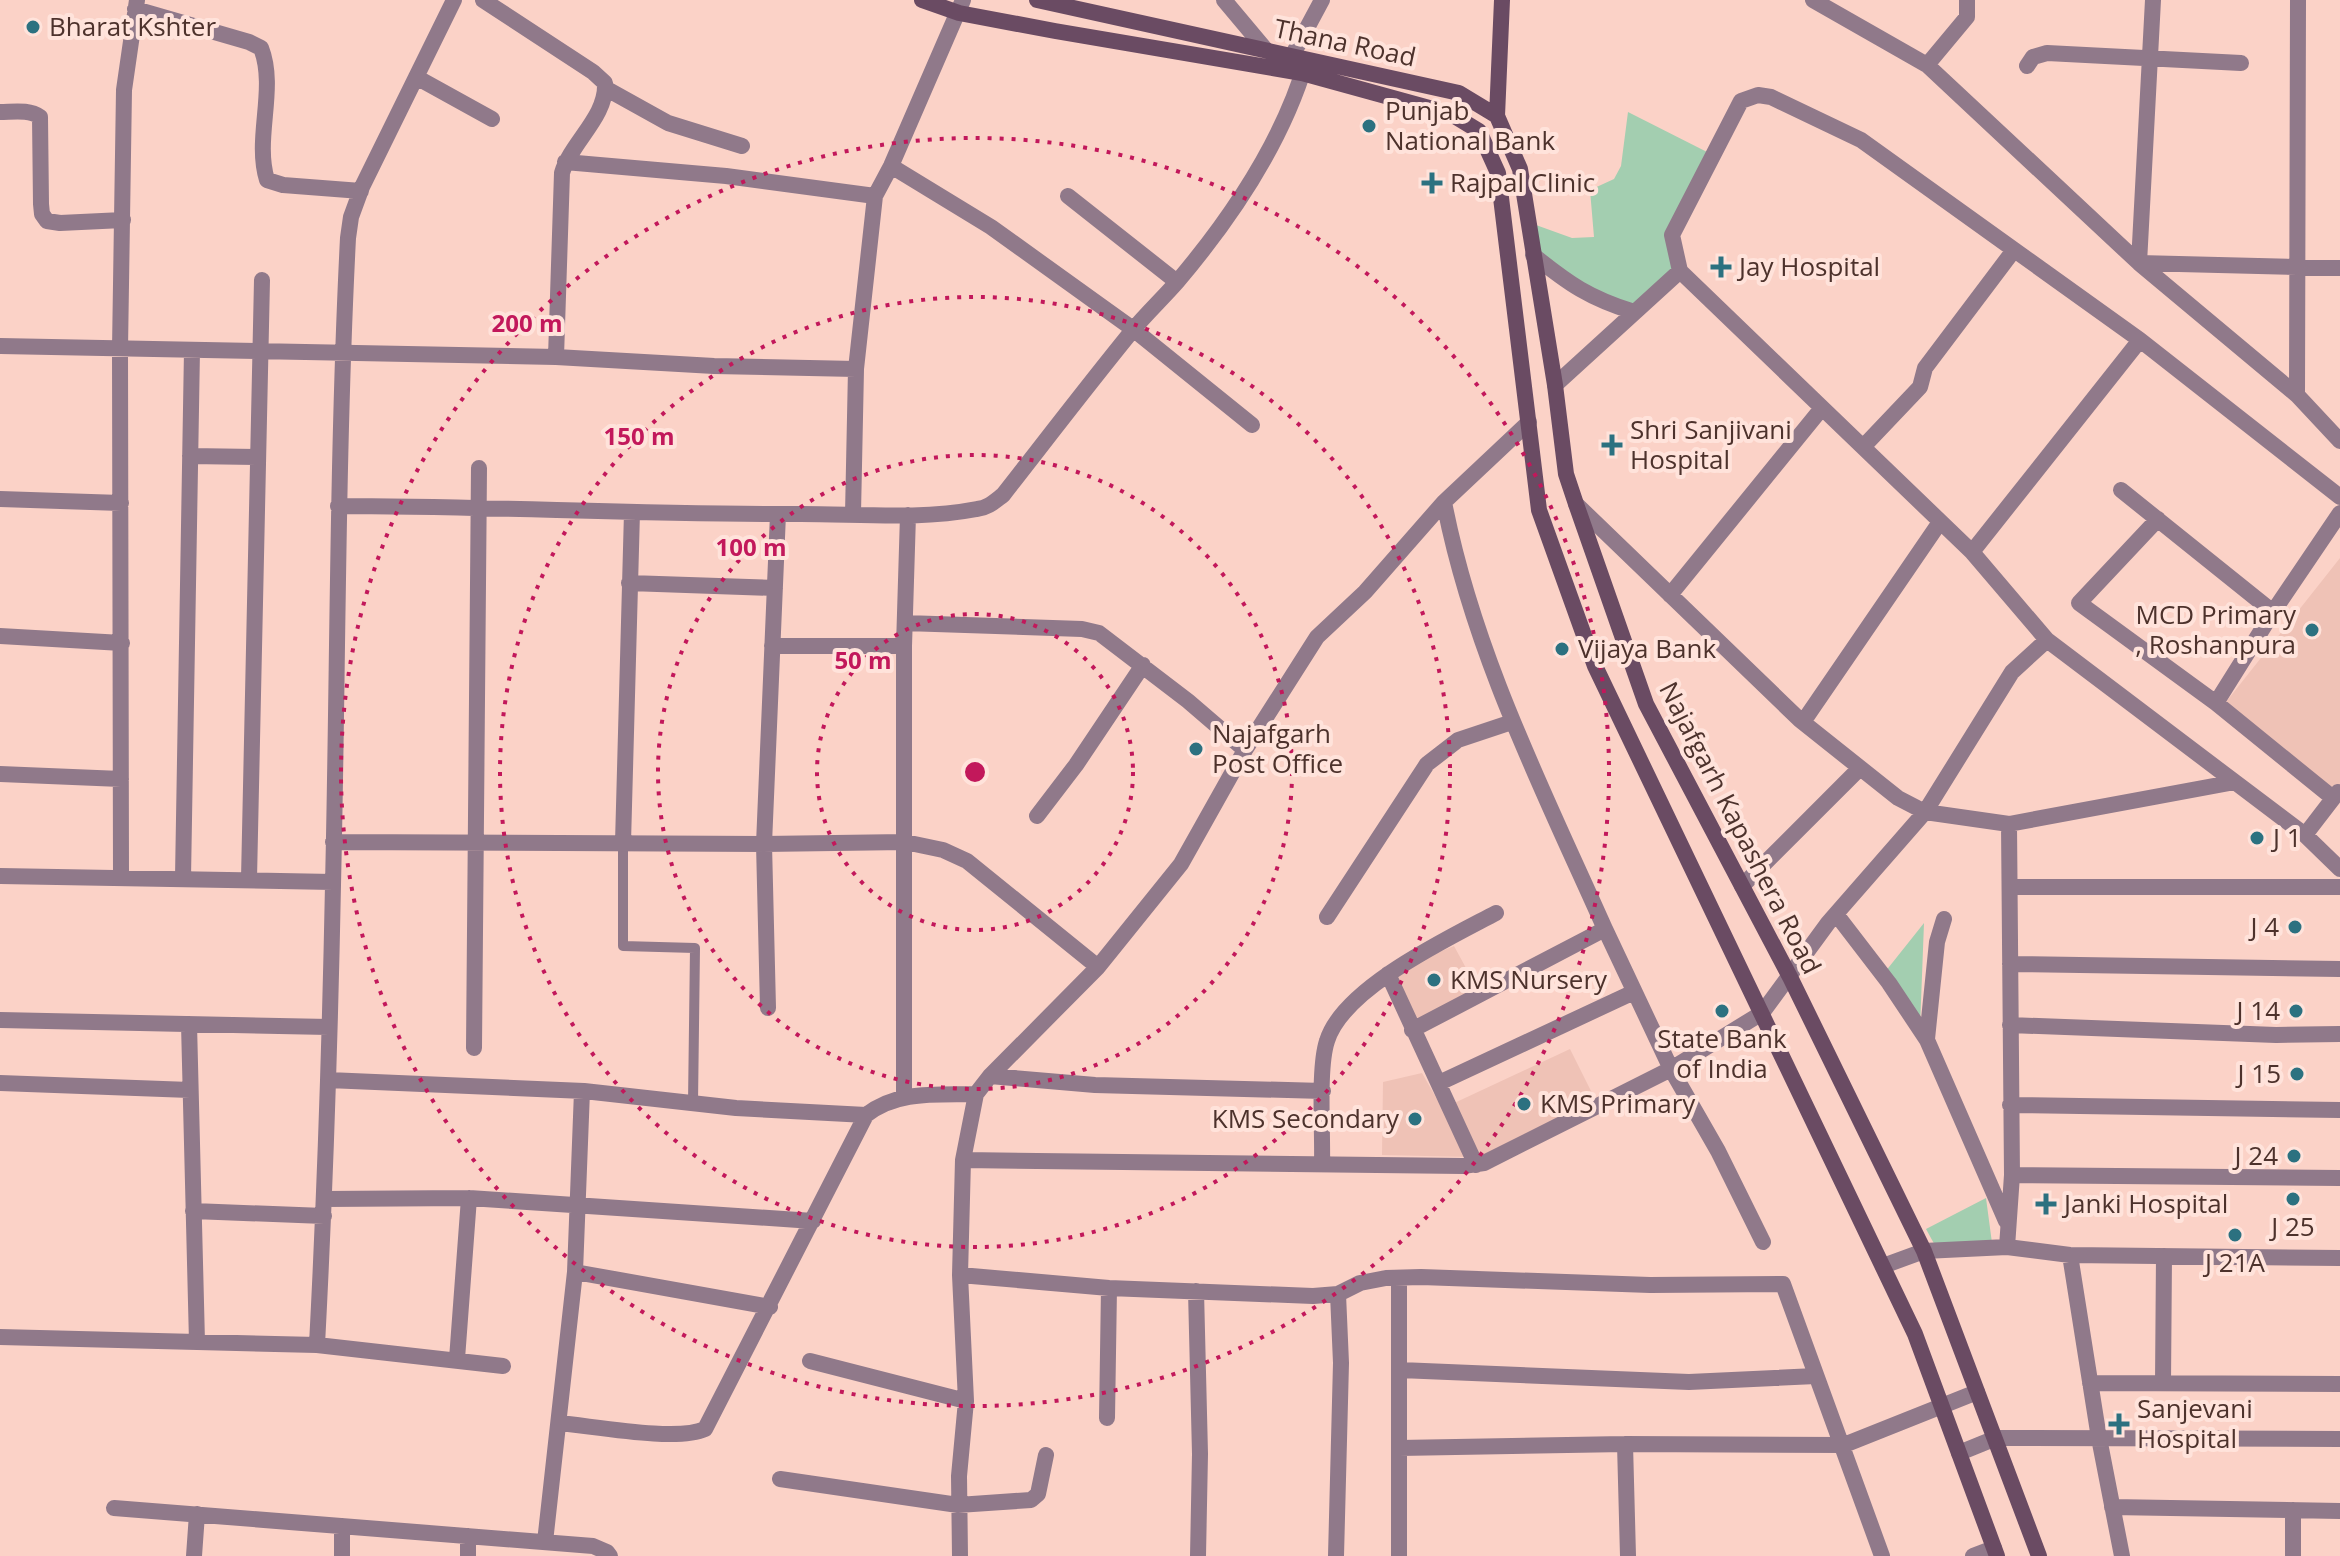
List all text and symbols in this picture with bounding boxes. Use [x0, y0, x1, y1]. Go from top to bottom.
place label: Bharat Kshter [49, 8, 216, 44]
street label: Thana Road [1271, 9, 1419, 75]
marker: Bharat Kshter [24, 18, 42, 36]
place label: Punjab National Bank [1385, 92, 1555, 158]
marker: Punjab National Bank [1360, 117, 1378, 135]
place label: Rajpal Clinic [1450, 164, 1595, 200]
marker: Rajpal Clinic [1421, 172, 1443, 194]
place label: Jay Hospital [1736, 248, 1880, 284]
marker: Jay Hospital [1710, 256, 1732, 278]
text: 200 m [492, 306, 562, 339]
place label: Shri Sanjivani Hospital [1630, 411, 1792, 477]
text: 150 m [604, 419, 674, 452]
marker: Shri Sanjivani Hospital [1601, 434, 1623, 456]
text: 100 m [716, 530, 786, 563]
place label: MCD Primary , Roshanpura [2135, 596, 2297, 662]
marker: MCD Primary , Roshanpura [2303, 621, 2321, 639]
place label: Vijaya Bank [1578, 630, 1716, 666]
marker: Vijaya Bank [1553, 640, 1571, 658]
text: 50 m [834, 643, 892, 676]
street label: Najafgarh Kapashera Road [1651, 675, 1830, 980]
place label: Najafgarh Post Office [1212, 715, 1343, 781]
marker: Najafgarh Post Office [1187, 740, 1205, 758]
centre of rings [961, 758, 989, 786]
place label: J 1 [2270, 819, 2302, 855]
marker: J 1 [2248, 829, 2266, 847]
place label: J 4 [2247, 908, 2279, 944]
marker: J 4 [2286, 918, 2304, 936]
place label: KMS Nursery [1450, 961, 1608, 997]
marker: KMS Nursery [1425, 971, 1443, 989]
place label: J 14 [2234, 992, 2280, 1028]
marker: State Bank of India [1713, 1002, 1731, 1020]
marker: J 14 [2287, 1002, 2305, 1020]
place label: State Bank of India [1657, 1020, 1787, 1086]
place label: J 15 [2235, 1055, 2281, 1091]
marker: J 15 [2288, 1065, 2306, 1083]
place label: KMS Primary [1540, 1085, 1696, 1121]
marker: KMS Primary [1515, 1095, 1533, 1113]
place label: KMS Secondary [1212, 1100, 1400, 1136]
marker: KMS Secondary [1406, 1110, 1424, 1128]
place label: J 24 [2232, 1137, 2278, 1173]
marker: J 24 [2285, 1147, 2303, 1165]
place label: Janki Hospital [2061, 1185, 2228, 1221]
marker: J 25 [2284, 1190, 2302, 1208]
marker: Janki Hospital [2035, 1193, 2057, 1215]
place label: J 25 [2268, 1208, 2315, 1244]
marker: J 21A [2226, 1226, 2244, 1244]
place label: J 21A [2202, 1244, 2266, 1280]
place label: Sanjevani Hospital [2137, 1390, 2253, 1456]
marker: Sanjevani Hospital [2108, 1413, 2130, 1435]

